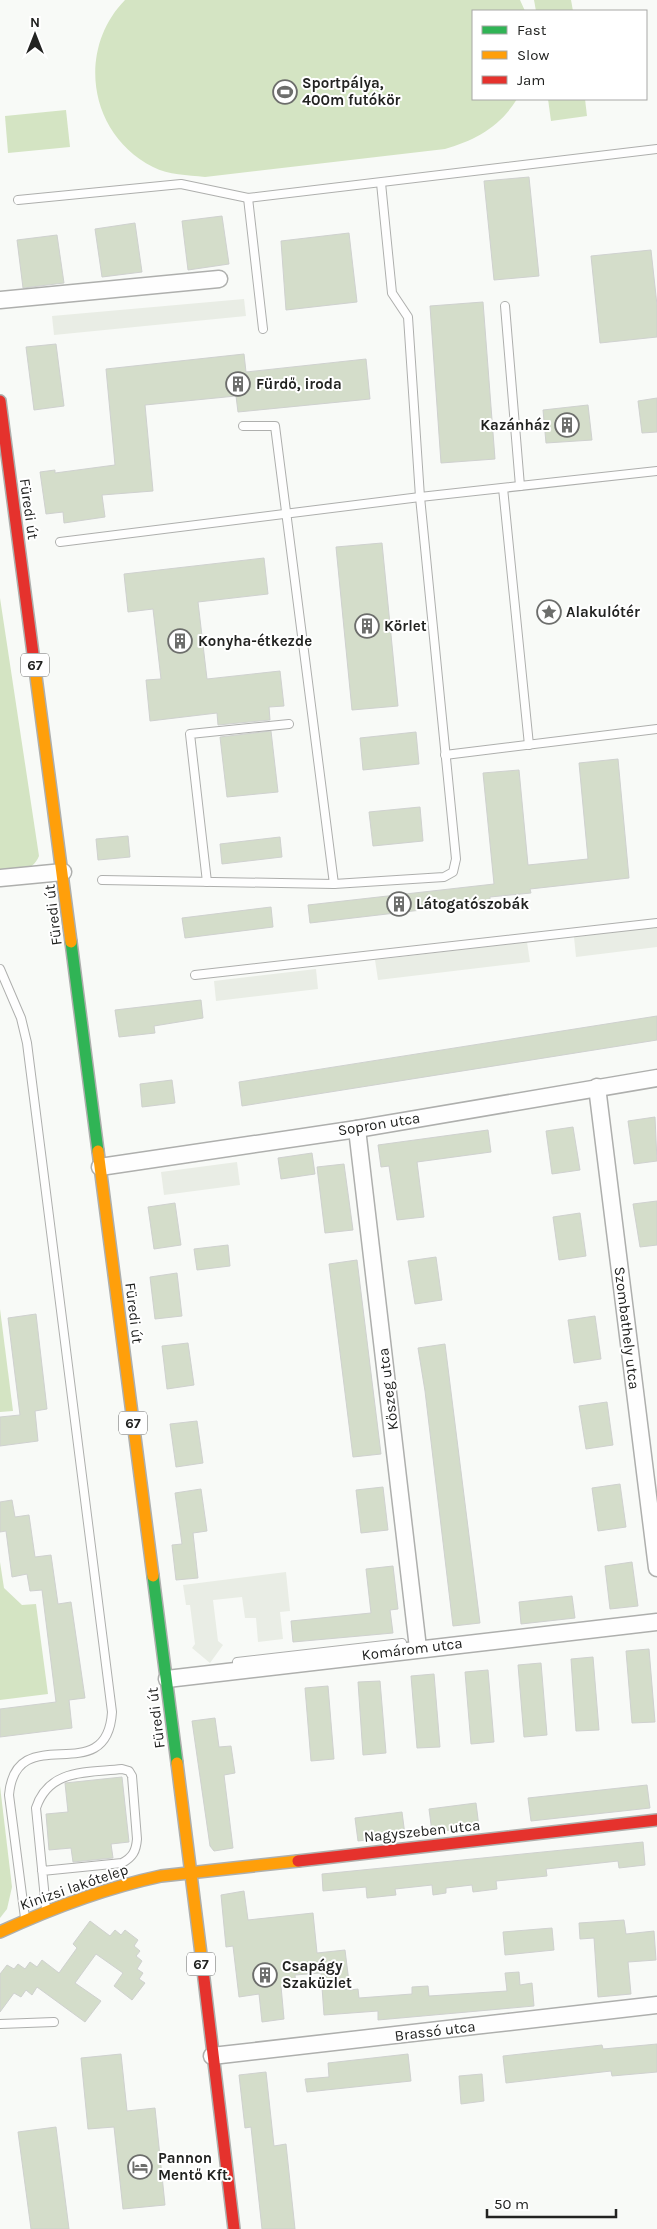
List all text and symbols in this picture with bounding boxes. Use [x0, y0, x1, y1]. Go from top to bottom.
north arrow [10, 10, 60, 60]
legend [472, 10, 647, 100]
text: N [30, 14, 40, 31]
text: Fast [517, 21, 547, 39]
text: Slow [517, 46, 549, 64]
text: Jam [517, 71, 545, 89]
place label: Sportpálya, 400m futókör [302, 74, 401, 109]
sports icon: Sportpálya, 400m futókör [272, 79, 298, 105]
building icon: Fürdő, iroda [225, 371, 251, 397]
place label: Fürdő, iroda [256, 375, 342, 393]
building icon: Kazánház [554, 412, 580, 438]
place label: Kazánház [480, 416, 550, 434]
street label: Füredi út [16, 477, 42, 541]
place icon: Alakulótér [536, 599, 562, 625]
place label: Alakulótér [566, 603, 640, 621]
building icon: Körlet [354, 613, 380, 639]
place label: Körlet [384, 617, 427, 635]
building icon: Konyha-étkezde [167, 628, 193, 654]
place label: Konyha-étkezde [198, 632, 312, 650]
road number: 67 [21, 654, 49, 676]
street label: Füredi út [40, 883, 66, 947]
building icon: Látogatószobák [386, 891, 412, 917]
place label: Látogatószobák [416, 895, 529, 913]
street label: Sopron utca [337, 1109, 421, 1139]
street label: Szombathely utca [611, 1266, 643, 1390]
street label: Füredi út [121, 1281, 147, 1345]
street label: Kőszeg utca [374, 1347, 402, 1431]
road number: 67 [119, 1412, 147, 1435]
street label: Komárom utca [361, 1634, 463, 1664]
street label: Füredi út [143, 1686, 169, 1750]
street label: Nagyszeben utca [363, 1816, 481, 1846]
street label: Kinizsi lakótelep [18, 1860, 130, 1914]
road number: 67 [187, 1952, 215, 1976]
place label: Csapágy Szaküzlet [282, 1957, 352, 1992]
building icon: Csapágy Szaküzlet [252, 1962, 278, 1988]
street label: Brassó utca [394, 2017, 476, 2045]
place label: Pannon Mentő Kft. [158, 2149, 231, 2184]
hotel icon: Pannon Mentő Kft. [127, 2154, 153, 2180]
scale bar [487, 2186, 616, 2218]
text: 50 m [494, 2195, 529, 2213]

